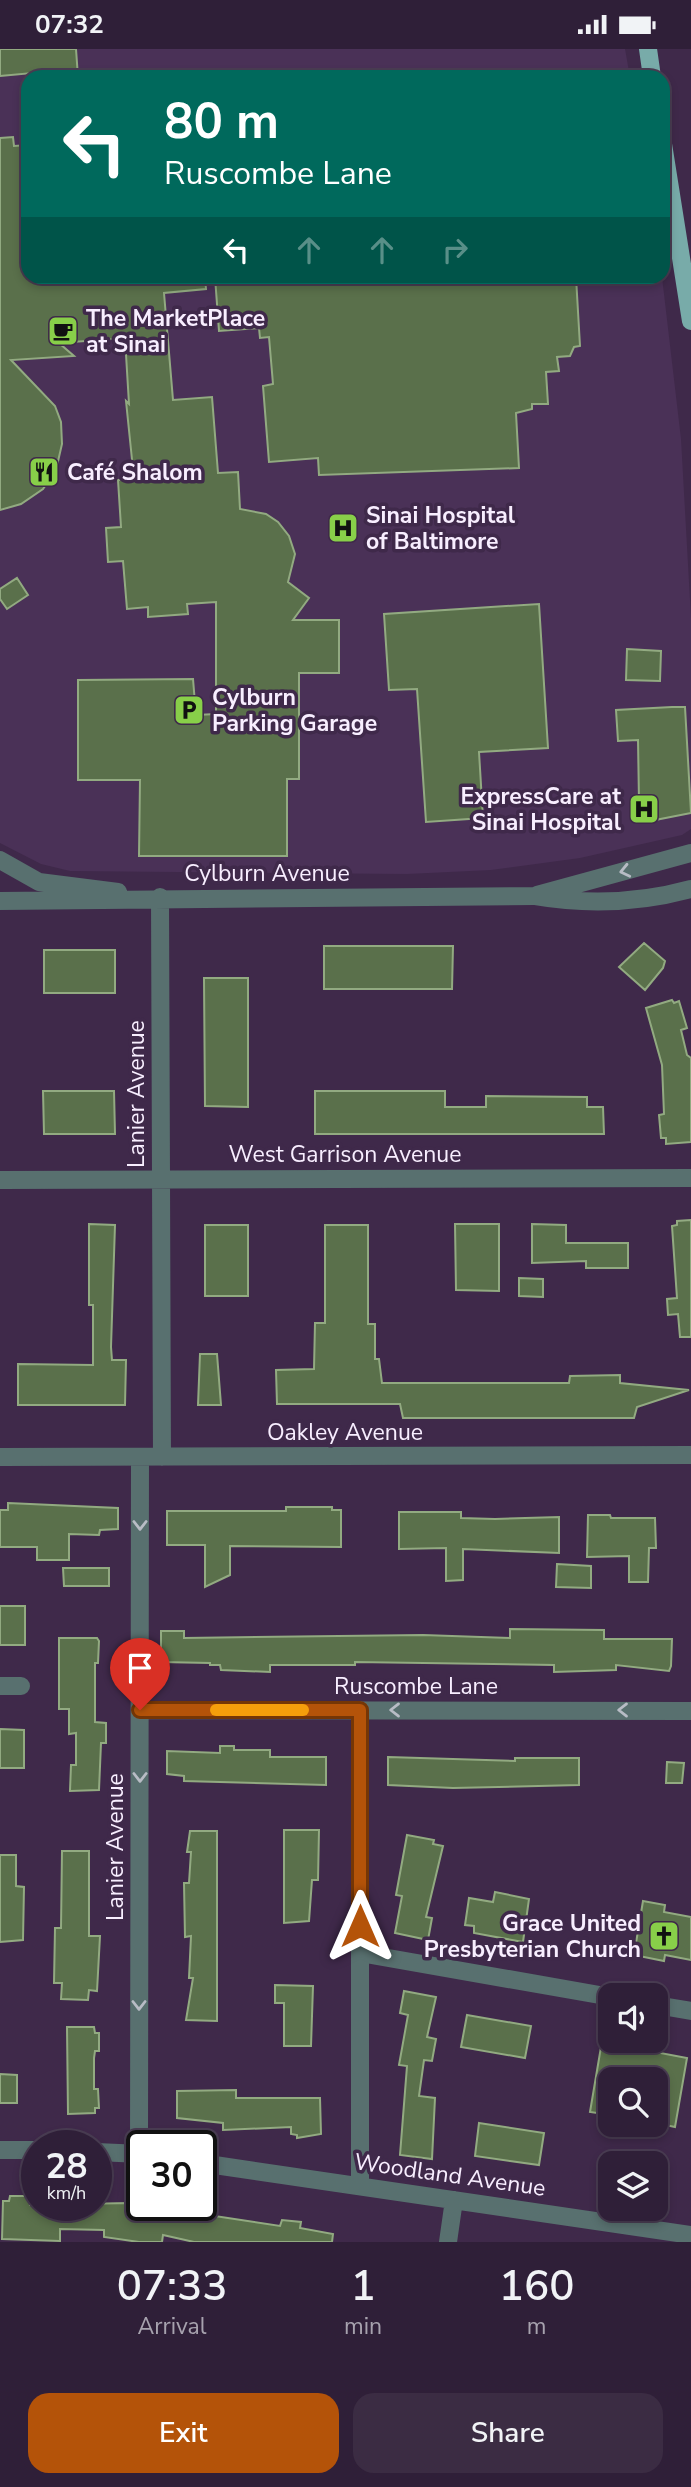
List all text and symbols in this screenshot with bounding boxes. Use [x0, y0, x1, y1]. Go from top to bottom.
text: 07:32 [35, 7, 104, 42]
text: 80 m [164, 88, 279, 155]
icon: left [49, 98, 140, 189]
text: Ruscombe Lane [164, 152, 392, 195]
icon: left [217, 231, 255, 269]
icon: ahead [290, 231, 328, 269]
icon: ahead [363, 231, 401, 269]
icon: right [436, 231, 474, 269]
place label: The MarketPlace at Sinai [86, 303, 265, 360]
cafe icon: The MarketPlace at Sinai [46, 314, 80, 348]
restaurant icon: Café Shalom [27, 455, 61, 489]
place label: Café Shalom [67, 457, 203, 488]
place label: Sinai Hospital of Baltimore [366, 500, 516, 557]
hospital icon: Sinai Hospital of Baltimore [326, 511, 360, 545]
place label: Cylburn Parking Garage [212, 682, 377, 739]
parking icon: Cylburn Parking Garage [172, 693, 206, 727]
place label: ExpressCare at Sinai Hospital [460, 781, 622, 838]
hospital icon: ExpressCare at Sinai Hospital [627, 792, 661, 826]
street label: Cylburn Avenue [184, 858, 350, 889]
one-way arrow [620, 863, 632, 878]
street label: Lanier Avenue [121, 1020, 152, 1168]
street label: West Garrison Avenue [229, 1139, 461, 1170]
street label: Oakley Avenue [267, 1417, 423, 1448]
one-way arrow [132, 1520, 148, 1531]
pin [110, 1638, 170, 1710]
icon: arrive [121, 1649, 159, 1687]
street label: Ruscombe Lane [334, 1671, 498, 1702]
one-way arrow [390, 1702, 400, 1718]
one-way arrow [617, 1702, 628, 1718]
one-way arrow [132, 1772, 148, 1783]
street label: Lanier Avenue [100, 1773, 131, 1921]
position arrow [323, 1889, 397, 1963]
place label: Grace United Presbyterian Church [424, 1908, 641, 1965]
church icon: Grace United Presbyterian Church [647, 1919, 681, 1953]
map controls [598, 1983, 668, 2221]
button: sound [598, 1983, 668, 2053]
one-way arrow [131, 2000, 147, 2010]
button: search [598, 2067, 668, 2137]
speed limit sign: 30 [126, 2130, 217, 2221]
text: 28 [45, 2143, 88, 2190]
street label: Woodland Avenue [352, 2146, 548, 2204]
button: layers [598, 2151, 668, 2221]
text: km/h [47, 2181, 86, 2205]
text: 07:33 [117, 2258, 227, 2315]
text: 1 [350, 2258, 376, 2315]
text: 160 [499, 2258, 574, 2315]
text: Arrival [137, 2311, 207, 2342]
text: min [344, 2311, 382, 2342]
text: m [527, 2311, 546, 2342]
button: Exit [28, 2393, 339, 2473]
button: Share [353, 2393, 663, 2473]

